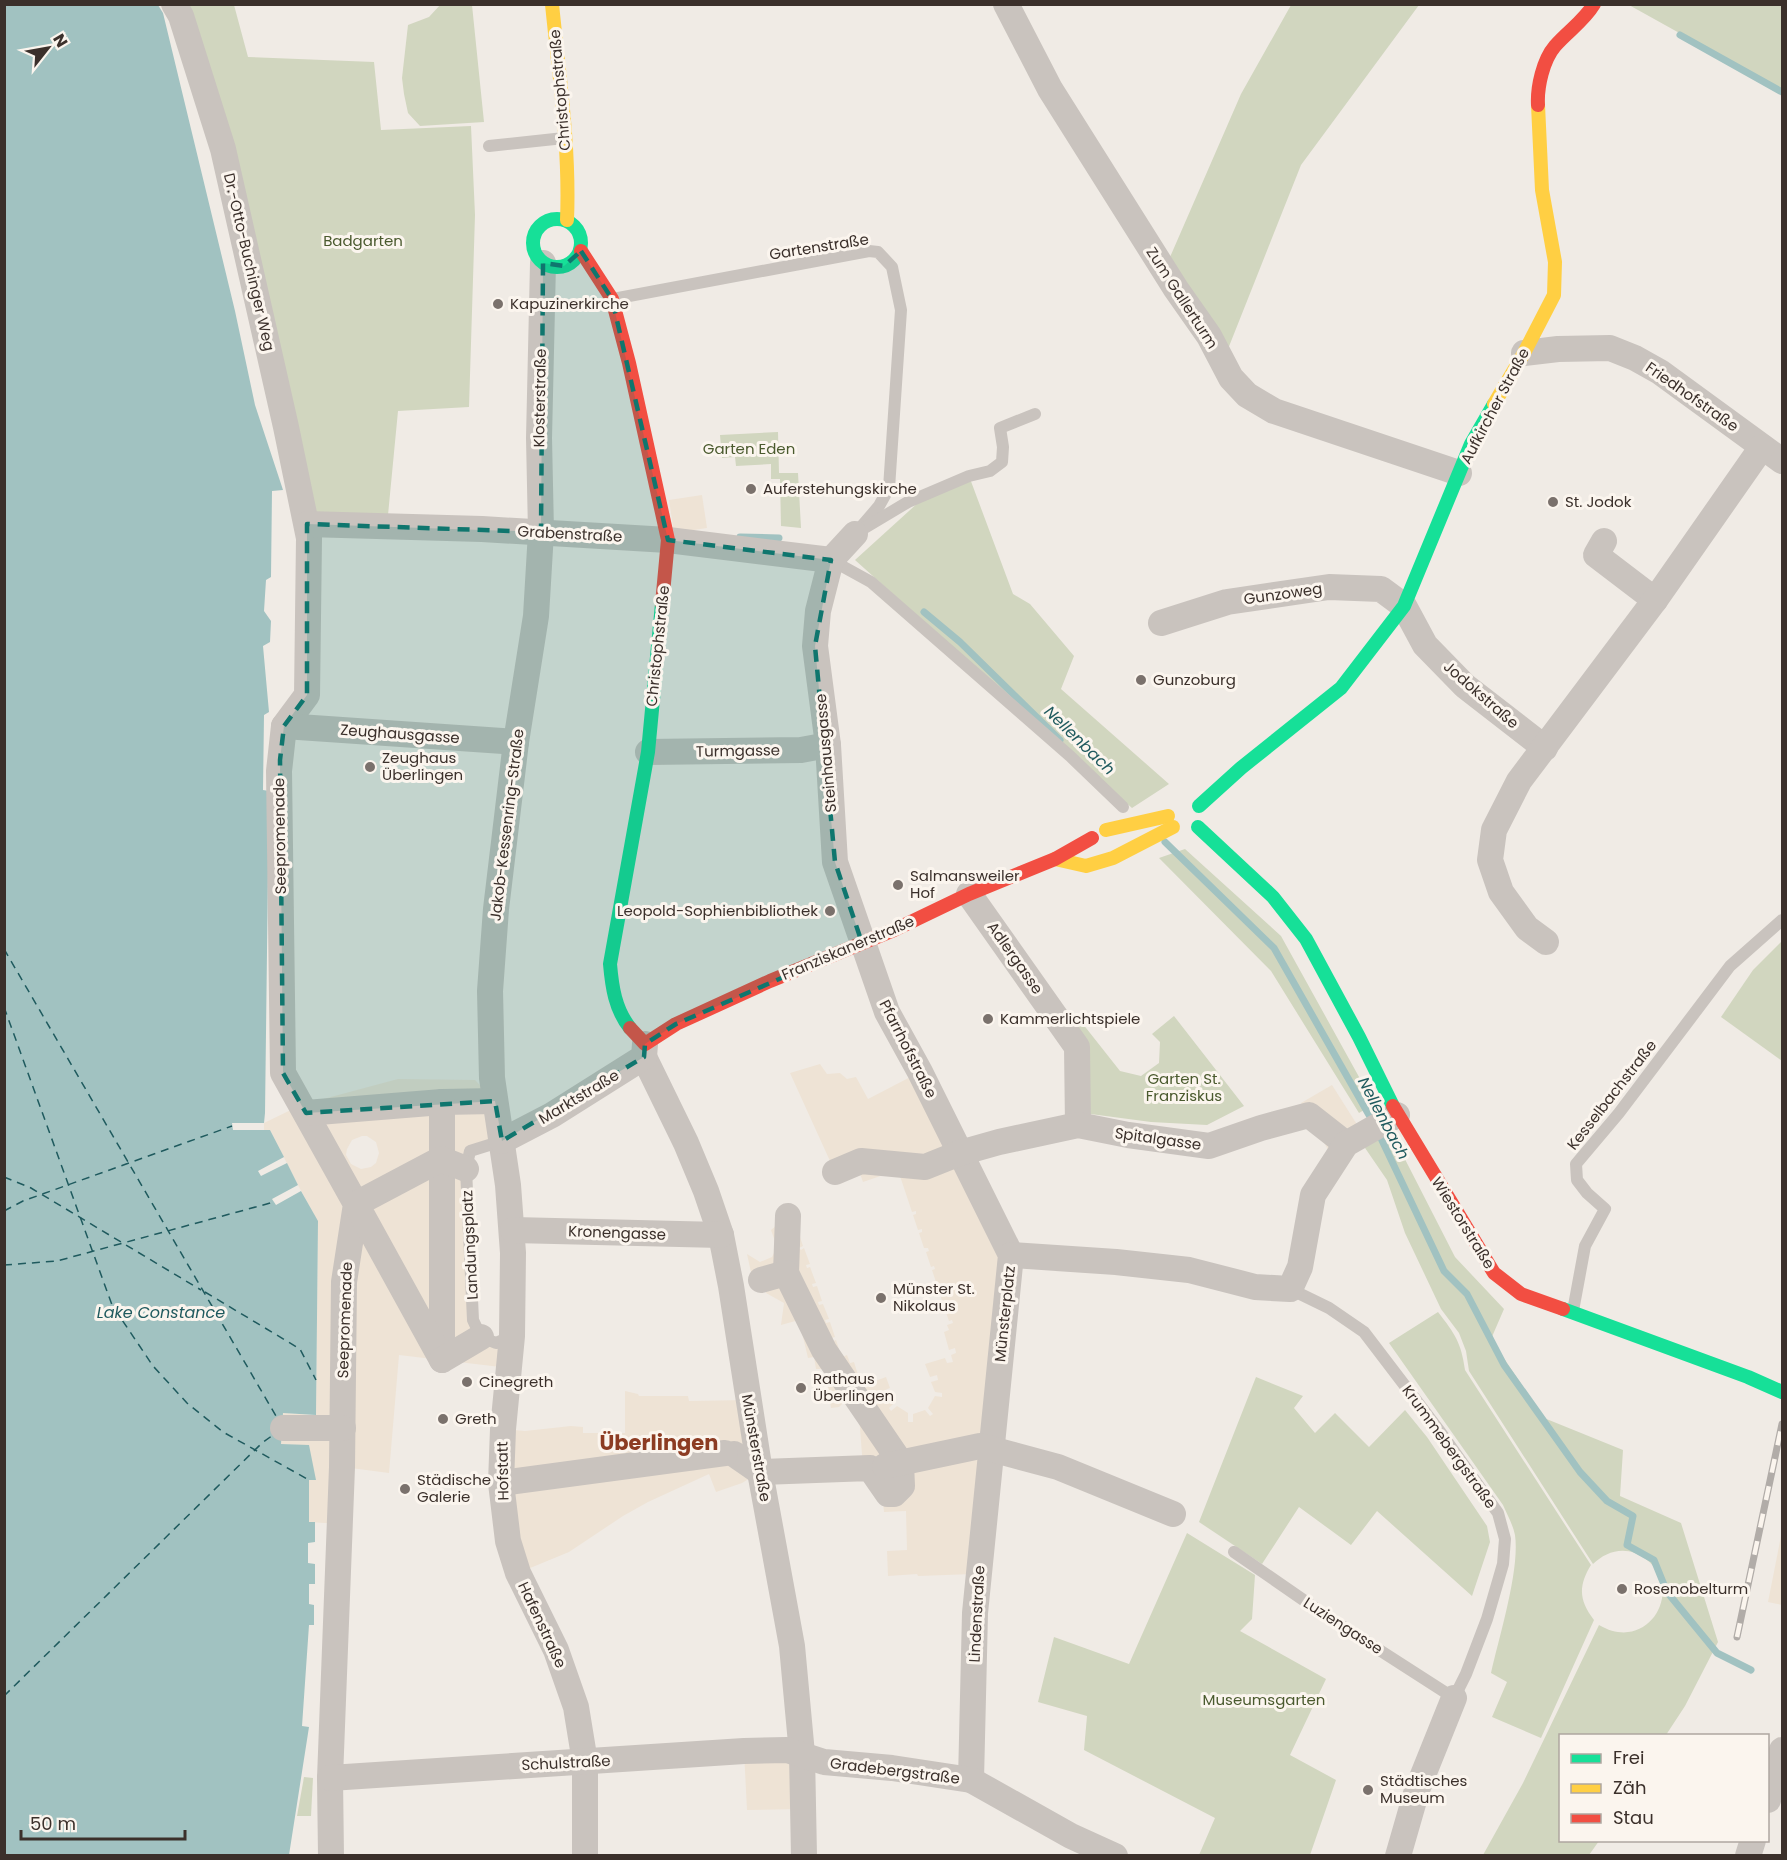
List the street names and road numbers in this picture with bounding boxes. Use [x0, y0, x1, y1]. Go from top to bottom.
street label: Christophstraße [544, 29, 575, 152]
street label: Dr.-Otto-Buchinger Weg [219, 171, 280, 353]
street label: Gartenstraße [768, 228, 870, 265]
street label: Zum Gallerturm [1142, 243, 1223, 353]
street label: Aufkircher Straße [1455, 344, 1534, 468]
street label: Klosterstraße [528, 348, 551, 448]
street label: Friedhofstraße [1642, 357, 1743, 436]
street label: Grabenstraße [517, 520, 623, 547]
street label: Gunzoweg [1242, 578, 1324, 609]
street label: Christophstraße [641, 584, 674, 708]
street label: Jodokstraße [1439, 656, 1524, 733]
street label: Steinhausgasse [810, 693, 841, 813]
street label: Zeughausgasse [340, 719, 460, 748]
street label: Jakob-Kessenring-Straße [484, 728, 529, 922]
street label: Turmgasse [696, 739, 780, 762]
street label: Seepromenade [268, 777, 291, 895]
street label: Franziskanerstraße [778, 910, 917, 985]
street label: Adlergasse [983, 917, 1048, 998]
street label: Pfarrhofstraße [875, 996, 942, 1101]
street label: Kesselbachstraße [1562, 1035, 1661, 1154]
street label: Marktstraße [535, 1064, 623, 1129]
street label: Spitalgasse [1113, 1122, 1203, 1155]
street label: Wiestorstraße [1427, 1173, 1500, 1273]
street label: Landungsplatz [456, 1189, 483, 1300]
street label: Kronengasse [568, 1220, 666, 1245]
street label: Seepromenade [332, 1261, 357, 1379]
street label: Münsterplatz [989, 1265, 1020, 1363]
street label: Krummebergstraße [1397, 1381, 1501, 1513]
street label: Münsterstraße [737, 1392, 776, 1503]
street label: Hofstatt [491, 1441, 514, 1501]
street label: Lindenstraße [963, 1565, 990, 1663]
street label: Hafenstraße [513, 1578, 572, 1671]
street label: Luziengasse [1299, 1592, 1387, 1659]
street label: Schulstraße [521, 1750, 611, 1775]
street label: Gradebergstraße [829, 1752, 961, 1789]

